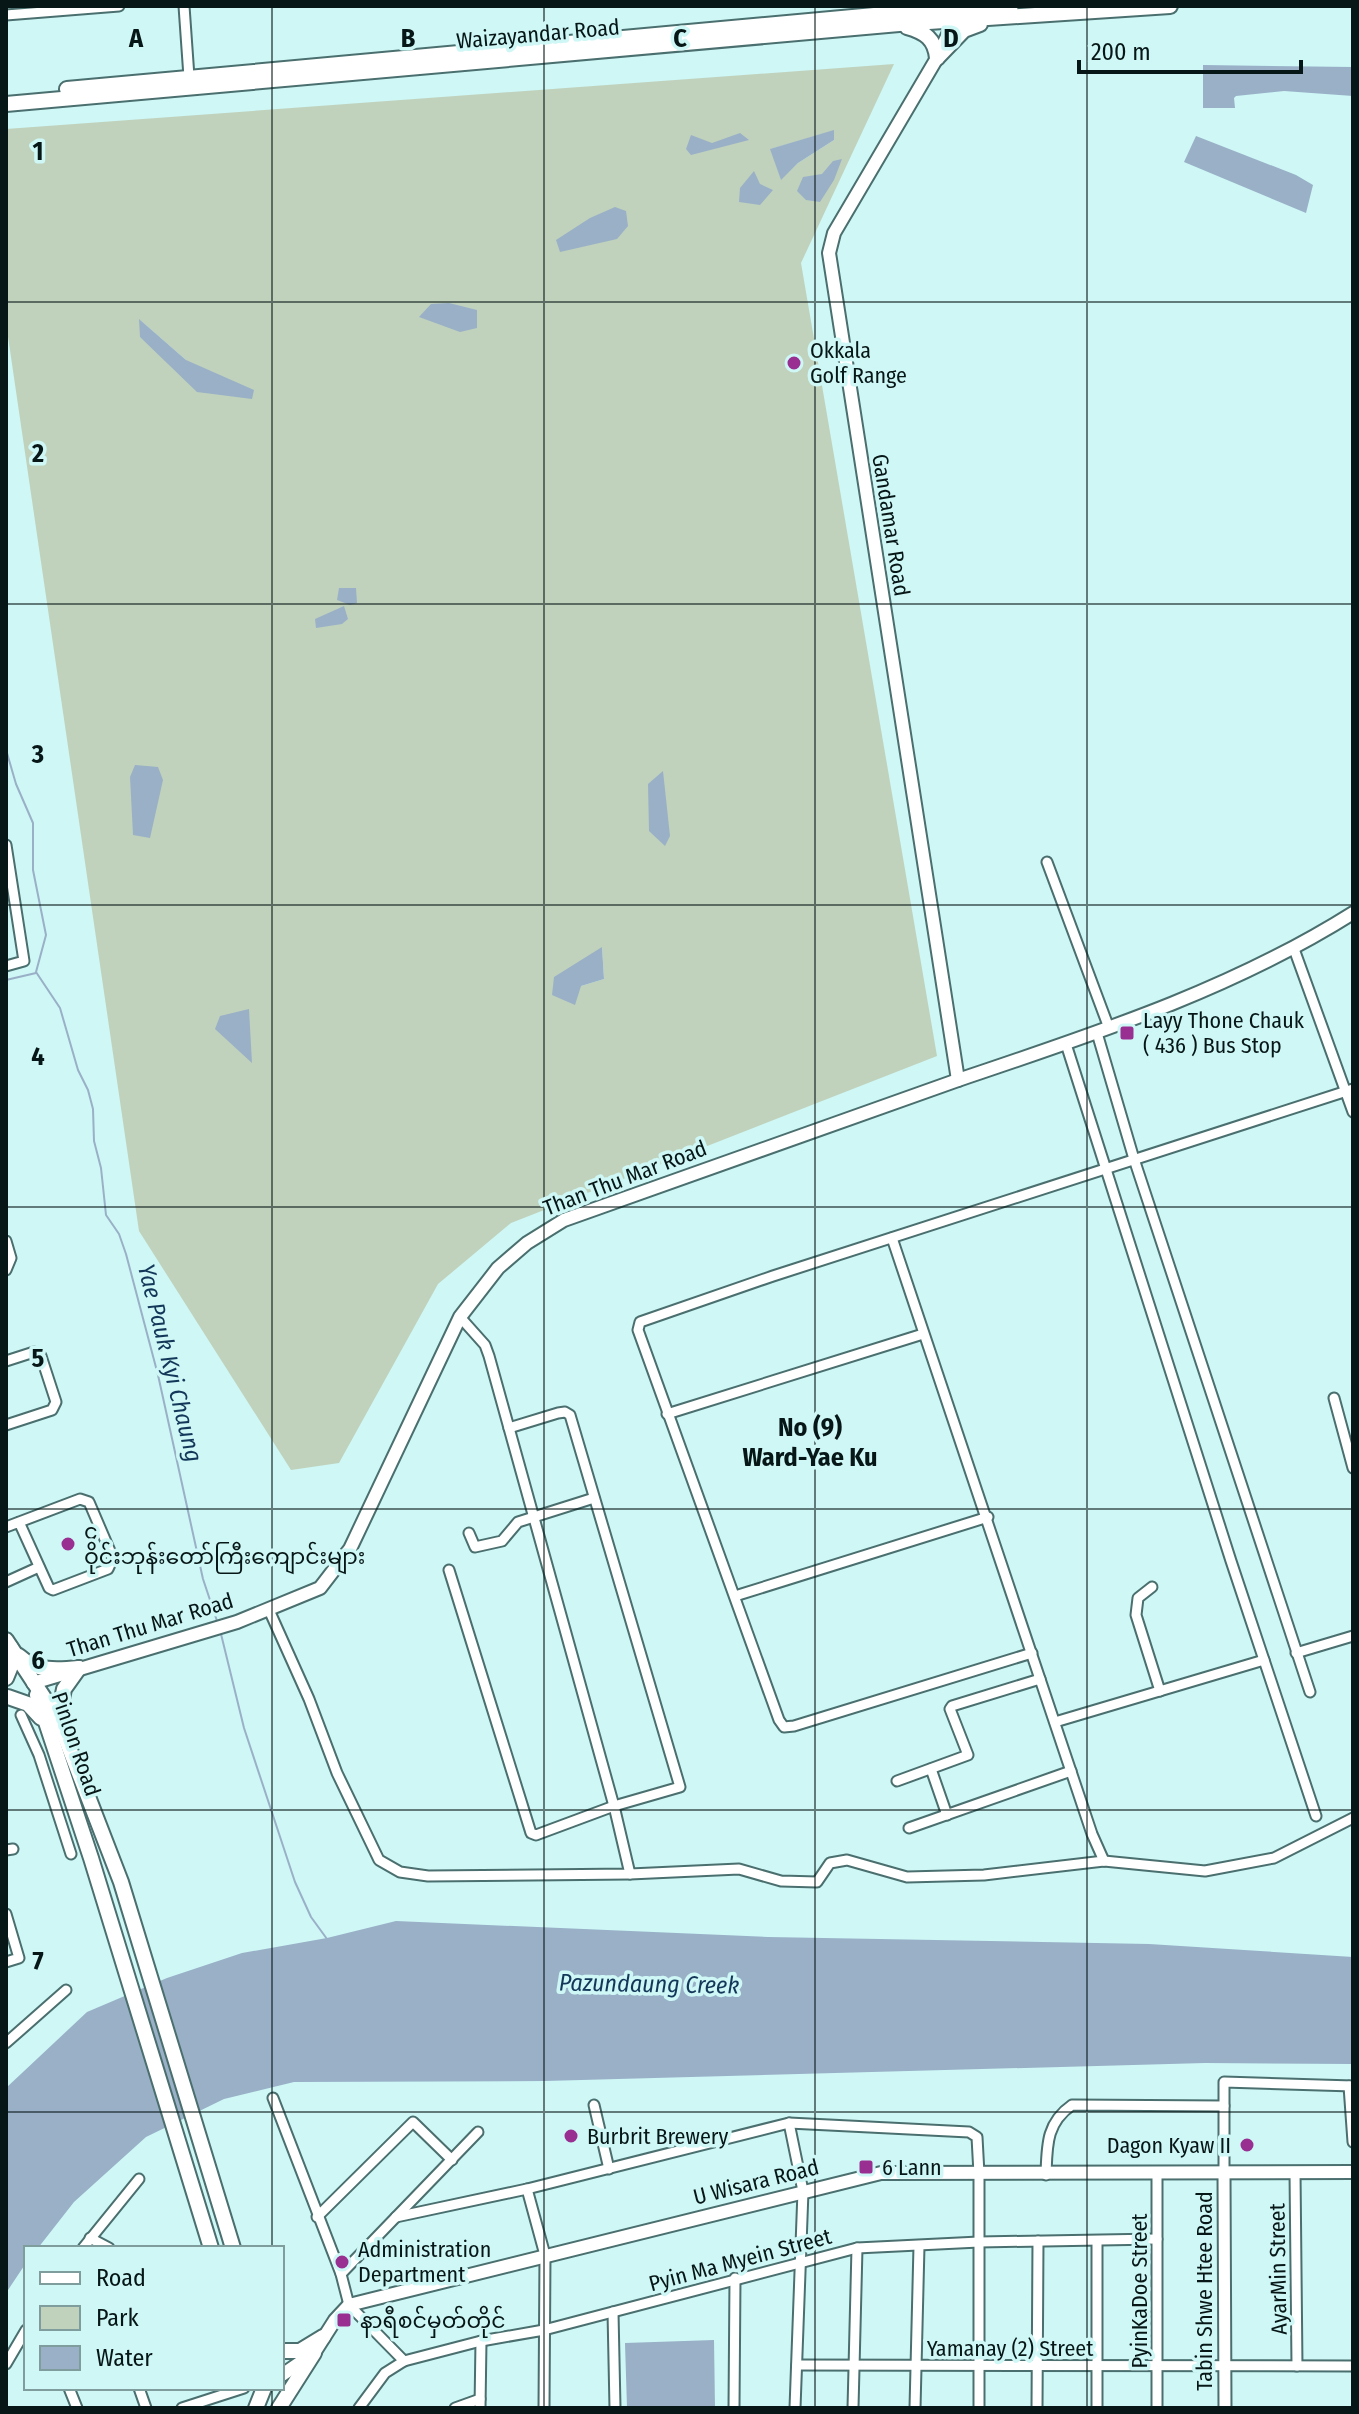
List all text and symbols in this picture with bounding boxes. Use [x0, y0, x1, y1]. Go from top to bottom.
street label: Waizayandar Road [455, 13, 621, 55]
text: A [128, 23, 144, 54]
text: B [401, 23, 416, 54]
text: C [673, 23, 687, 54]
text: D [943, 23, 959, 54]
scale bar [1079, 24, 1301, 74]
text: 200 m [1091, 38, 1151, 66]
text: 1 [33, 136, 44, 167]
place label: Okkala Golf Range [810, 337, 907, 389]
marker: Okkala Golf Range [785, 354, 803, 372]
text: 2 [31, 438, 44, 469]
street label: Gandamar Road [866, 452, 916, 598]
text: 3 [31, 739, 44, 770]
place label: Layy Thone Chauk ( 436 ) Bus Stop [1143, 1007, 1305, 1059]
marker: Layy Thone Chauk ( 436 ) Bus Stop [1118, 1024, 1136, 1042]
text: 4 [31, 1041, 45, 1072]
street label: Than Thu Mar Road [540, 1134, 710, 1222]
water label: Yae Pauk Kyi Chaung [132, 1261, 208, 1465]
text: 5 [32, 1343, 45, 1374]
district label: No (9) Ward-Yae Ku [742, 1412, 878, 1473]
place label: ၄ ဝိုင်းဘုန်းတော်ကြီးကျောင်းများ [84, 1518, 365, 1575]
marker: ၄ ဝိုင်းဘုန်းတော်ကြီးကျောင်းများ [59, 1535, 77, 1553]
street label: Than Thu Mar Road [63, 1587, 237, 1663]
text: 6 [31, 1645, 45, 1676]
street label: Pinlon Road [46, 1688, 106, 1800]
text: 7 [32, 1946, 44, 1977]
water label: Pazundaung Creek [559, 1968, 740, 2000]
place label: Burbrit Brewery [587, 2123, 728, 2150]
marker: Burbrit Brewery [562, 2127, 580, 2145]
place label: Dagon Kyaw II [1107, 2132, 1231, 2159]
marker: Dagon Kyaw II [1238, 2136, 1256, 2154]
street label: U Wisara Road [690, 2153, 822, 2211]
place label: 6 Lann [882, 2154, 942, 2181]
marker: 6 Lann [857, 2158, 875, 2176]
street label: Tabin Shwe Htee Road [1191, 2191, 1218, 2391]
street label: AyarMin Street [1263, 2202, 1293, 2335]
street label: PyinKaDoe Street [1126, 2213, 1153, 2369]
street label: Pyin Ma Myein Street [646, 2222, 835, 2297]
place label: Administration Department [358, 2236, 491, 2288]
legend [24, 2246, 284, 2390]
marker: Administration Department [333, 2253, 351, 2271]
text: Road [96, 2264, 146, 2292]
text: Park [96, 2304, 139, 2332]
place label: နာရီစင်မှတ်တိုင် [360, 2305, 505, 2338]
marker: နာရီစင်မှတ်တိုင် [335, 2311, 353, 2329]
street label: Yamanay (2) Street [927, 2335, 1094, 2362]
text: Water [96, 2344, 153, 2372]

